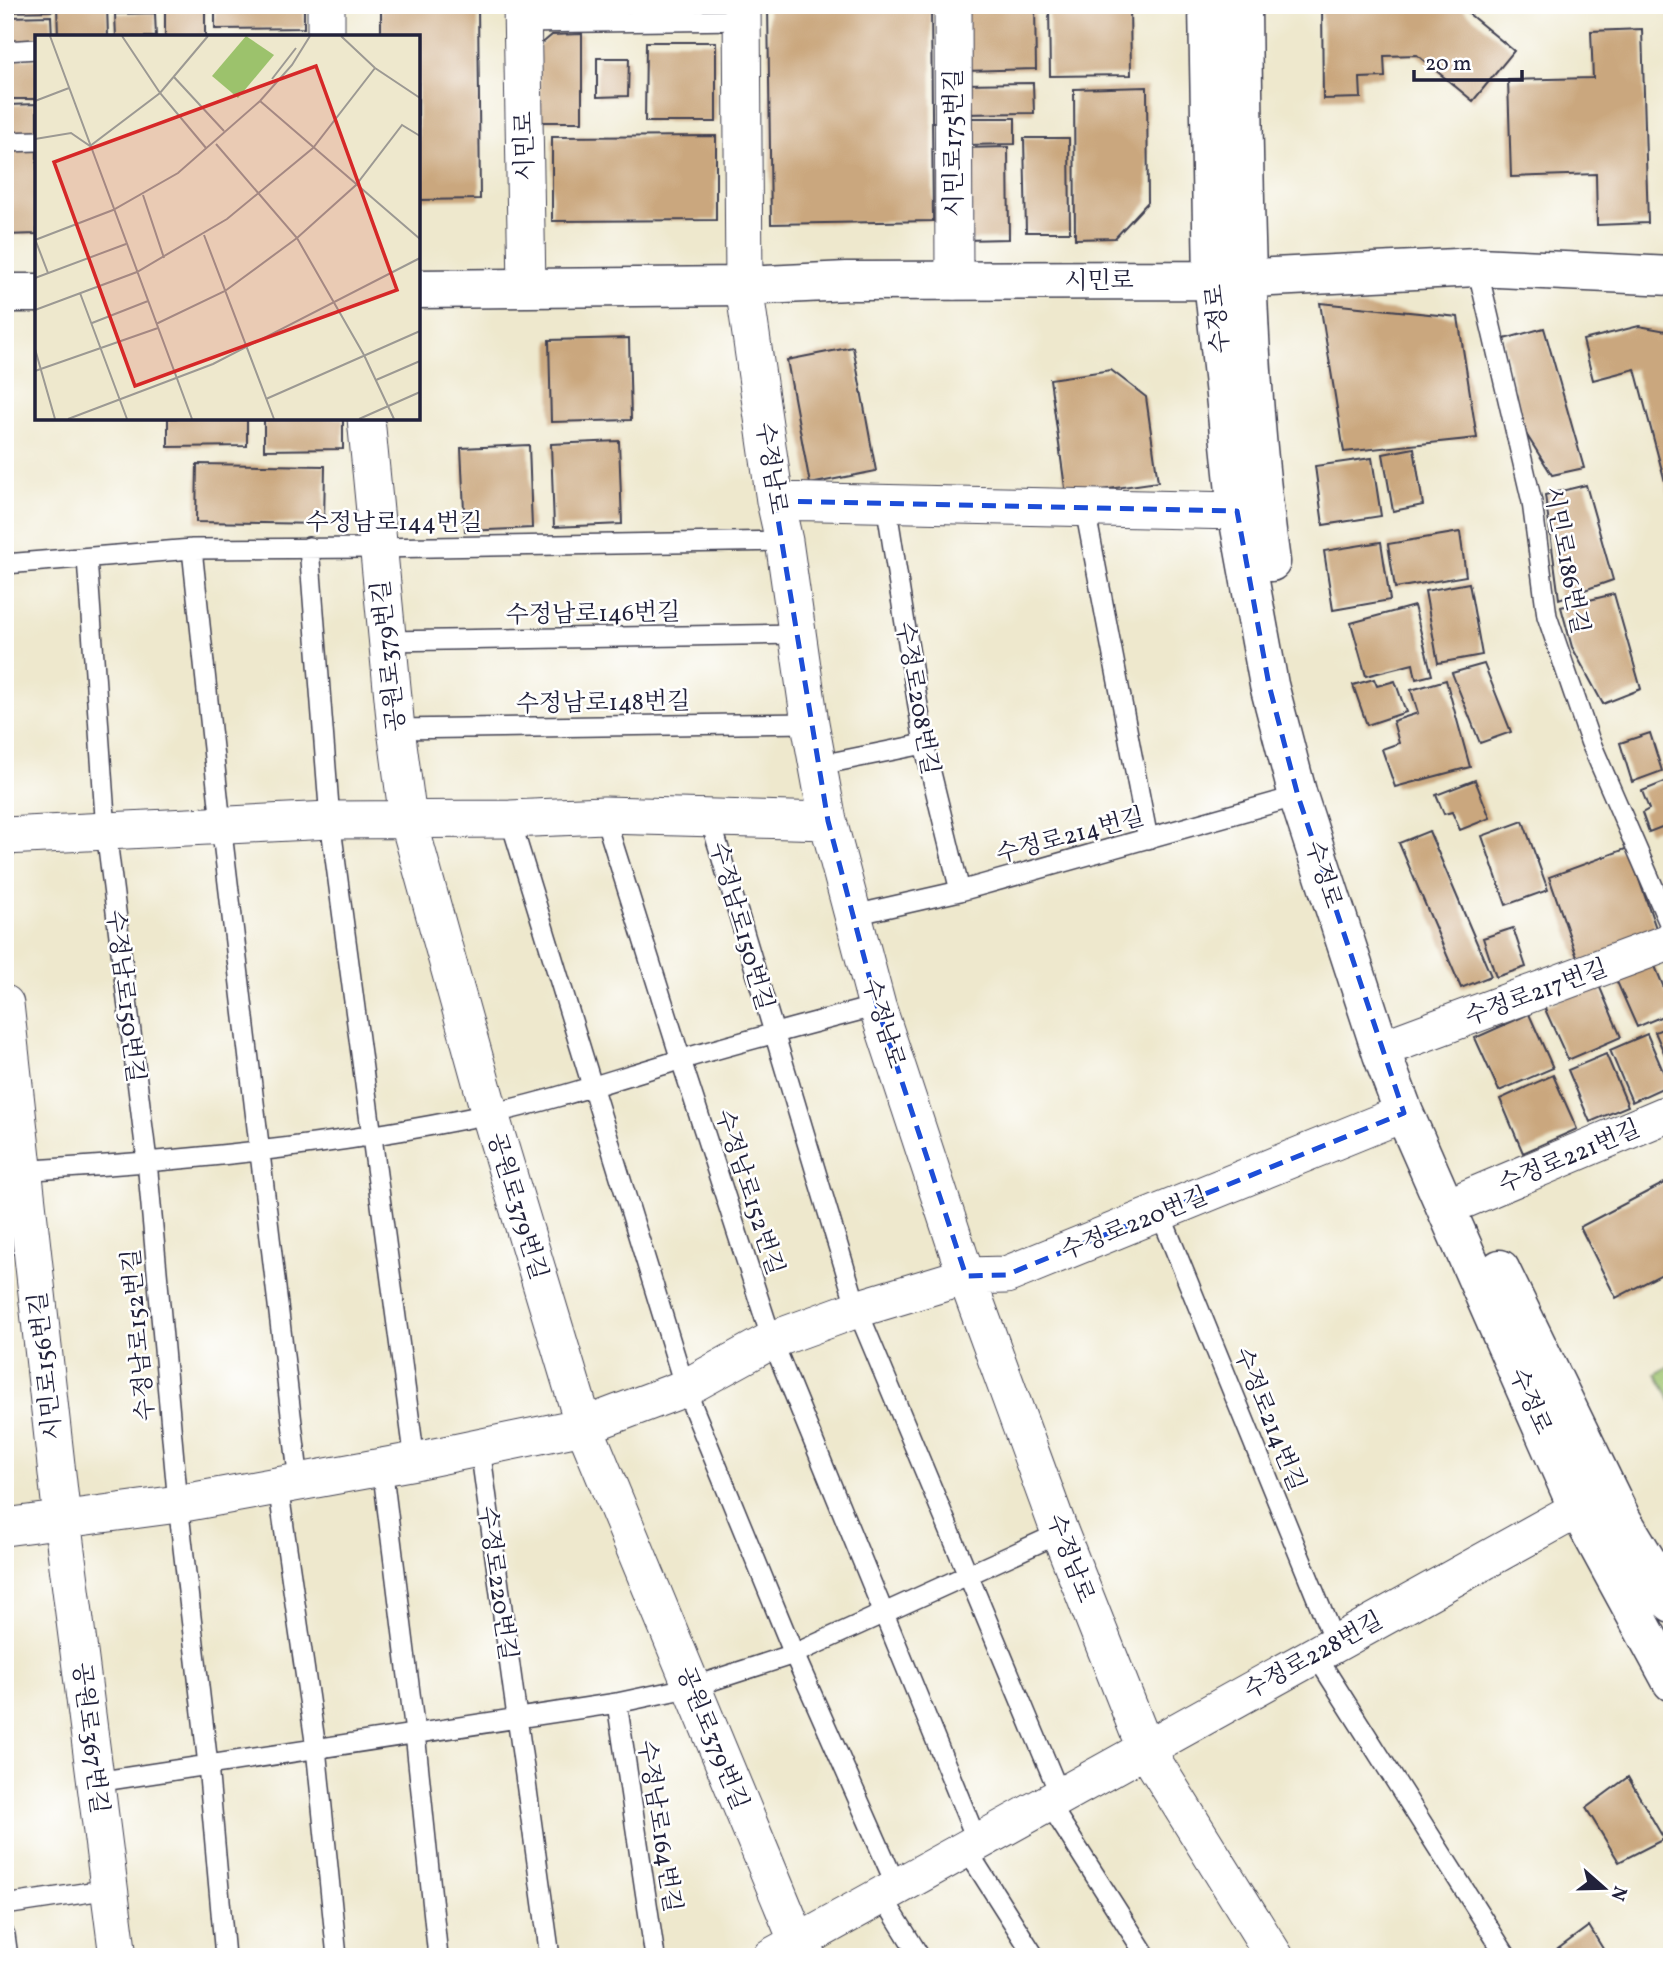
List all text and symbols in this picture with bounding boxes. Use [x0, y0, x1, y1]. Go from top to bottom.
inset map [35, 35, 420, 420]
scale bar [1414, 38, 1523, 82]
text: 20 m [1425, 50, 1471, 79]
street label: 시민로175번길 [938, 69, 972, 217]
street label: 시민로 [508, 111, 544, 181]
street label: 시민로 [1064, 265, 1134, 299]
street label: 수정로 [1198, 282, 1240, 355]
street label: 수정남로 [746, 420, 794, 517]
street label: 시민로186번길 [1534, 484, 1596, 637]
street label: 수정남로144번길 [305, 507, 483, 541]
street label: 공원로379번길 [365, 578, 415, 733]
street label: 수정남로146번길 [505, 596, 681, 634]
street label: 수정로208번길 [886, 619, 946, 778]
street label: 수정남로148번길 [516, 685, 691, 723]
street label: 수정로214번길 [992, 801, 1149, 873]
street label: 수정로 [1295, 836, 1349, 913]
street label: 수정남로150번길 [700, 838, 780, 1015]
street label: 수정남로150번길 [97, 908, 151, 1085]
street label: 수정로217번길 [1461, 952, 1613, 1035]
street label: 수정남로 [852, 974, 912, 1073]
street label: 수정남로152번길 [705, 1105, 791, 1280]
street label: 수정로221번길 [1494, 1113, 1646, 1203]
street label: 공원로379번길 [478, 1129, 555, 1284]
street label: 수정로220번길 [1056, 1180, 1213, 1270]
street label: 수정남로152번길 [116, 1247, 164, 1422]
street label: 시민로156번길 [22, 1290, 72, 1442]
street label: 수정로214번길 [1224, 1343, 1312, 1497]
street label: 수정로 [1499, 1363, 1559, 1441]
street label: 수정로220번길 [468, 1504, 524, 1663]
street label: 수정남로 [1037, 1509, 1102, 1608]
street label: 수정로228번길 [1238, 1605, 1390, 1709]
street label: 공원로367번길 [63, 1661, 115, 1816]
street label: 공원로379번길 [667, 1662, 755, 1816]
street label: 수정남로164번길 [628, 1738, 688, 1915]
north arrow [1568, 1854, 1638, 1924]
text: N [1603, 1882, 1633, 1904]

